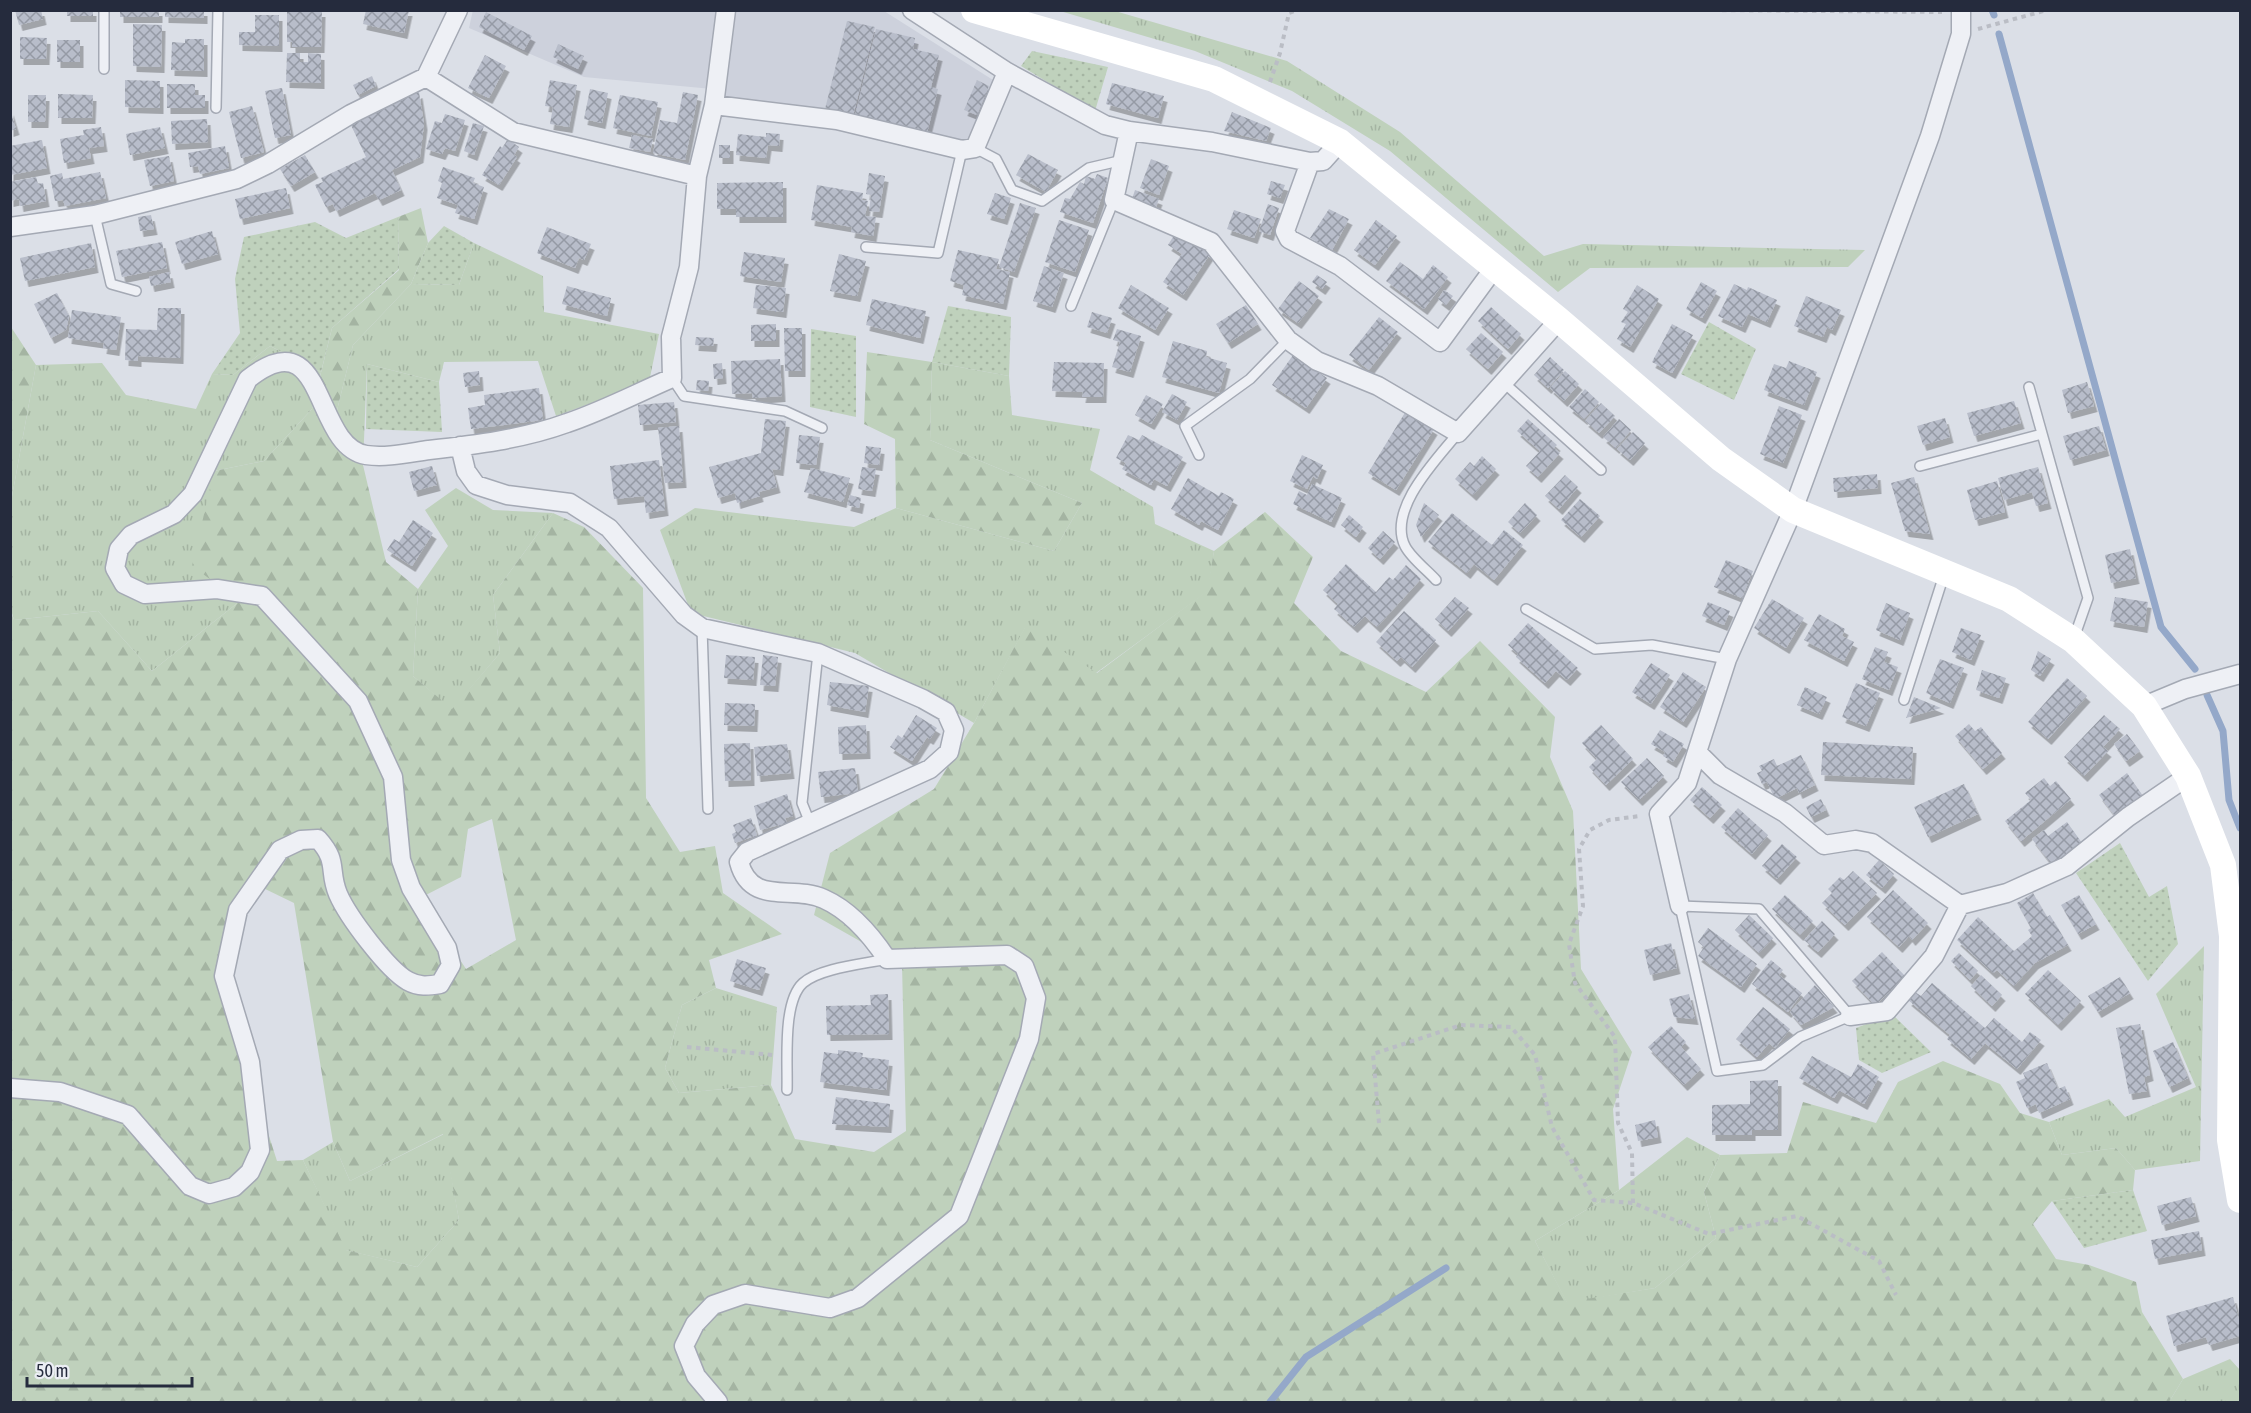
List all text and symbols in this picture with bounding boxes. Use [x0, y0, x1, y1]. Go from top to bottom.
scale bar [27, 1350, 192, 1388]
text: 50 m [36, 1360, 68, 1381]

